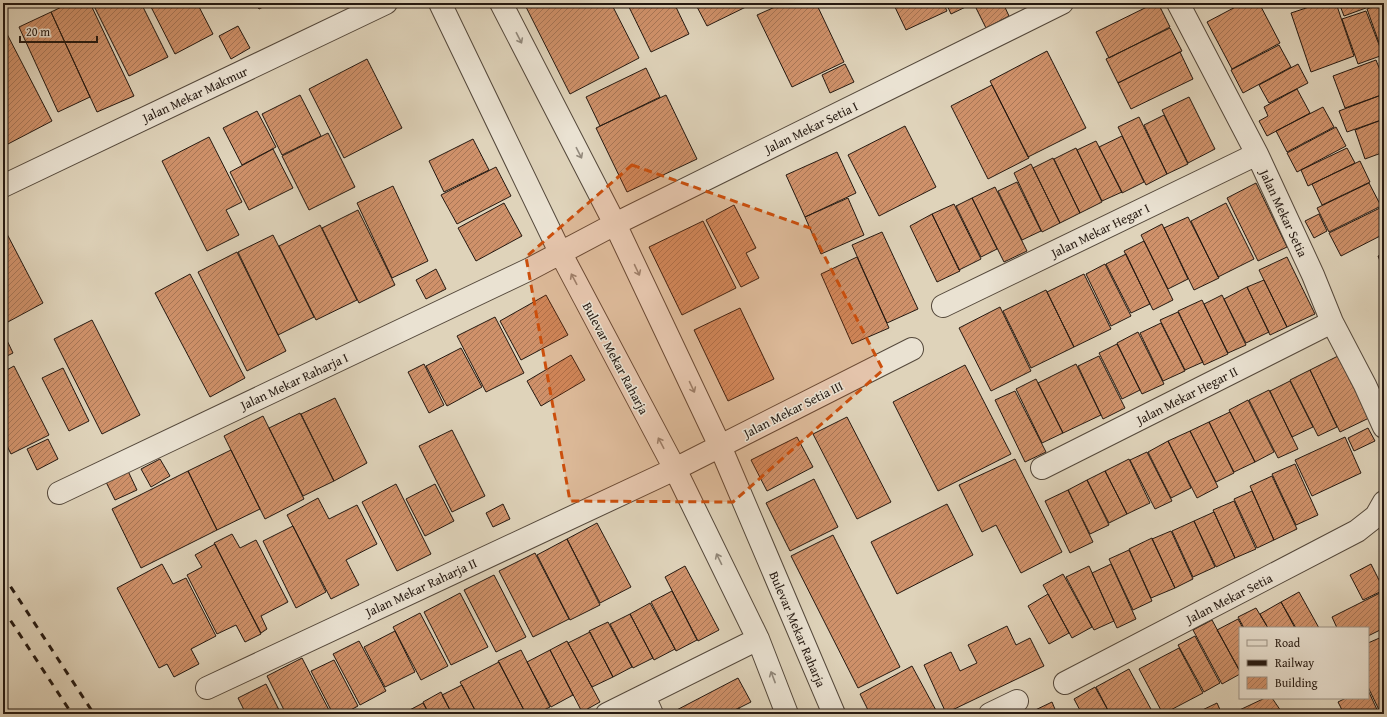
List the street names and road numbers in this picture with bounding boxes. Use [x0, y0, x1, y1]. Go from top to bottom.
street label: Jalan Mekar Makmur [138, 61, 252, 128]
street label: Jalan Mekar Setia I [760, 97, 861, 159]
street label: Jalan Mekar Setia [1254, 164, 1313, 261]
street label: Jalan Mekar Hegar I [1046, 198, 1153, 263]
street label: Bulevar Mekar Raharja [578, 299, 654, 418]
street label: Jalan Mekar Raharja I [235, 348, 351, 416]
street label: Jalan Mekar Hegar II [1131, 362, 1241, 430]
street label: Jalan Mekar Setia III [738, 376, 846, 444]
street label: Jalan Mekar Raharja II [361, 553, 480, 622]
street label: Bulevar Mekar Raharja [764, 568, 831, 691]
street label: Jalan Mekar Setia [1181, 568, 1277, 629]

